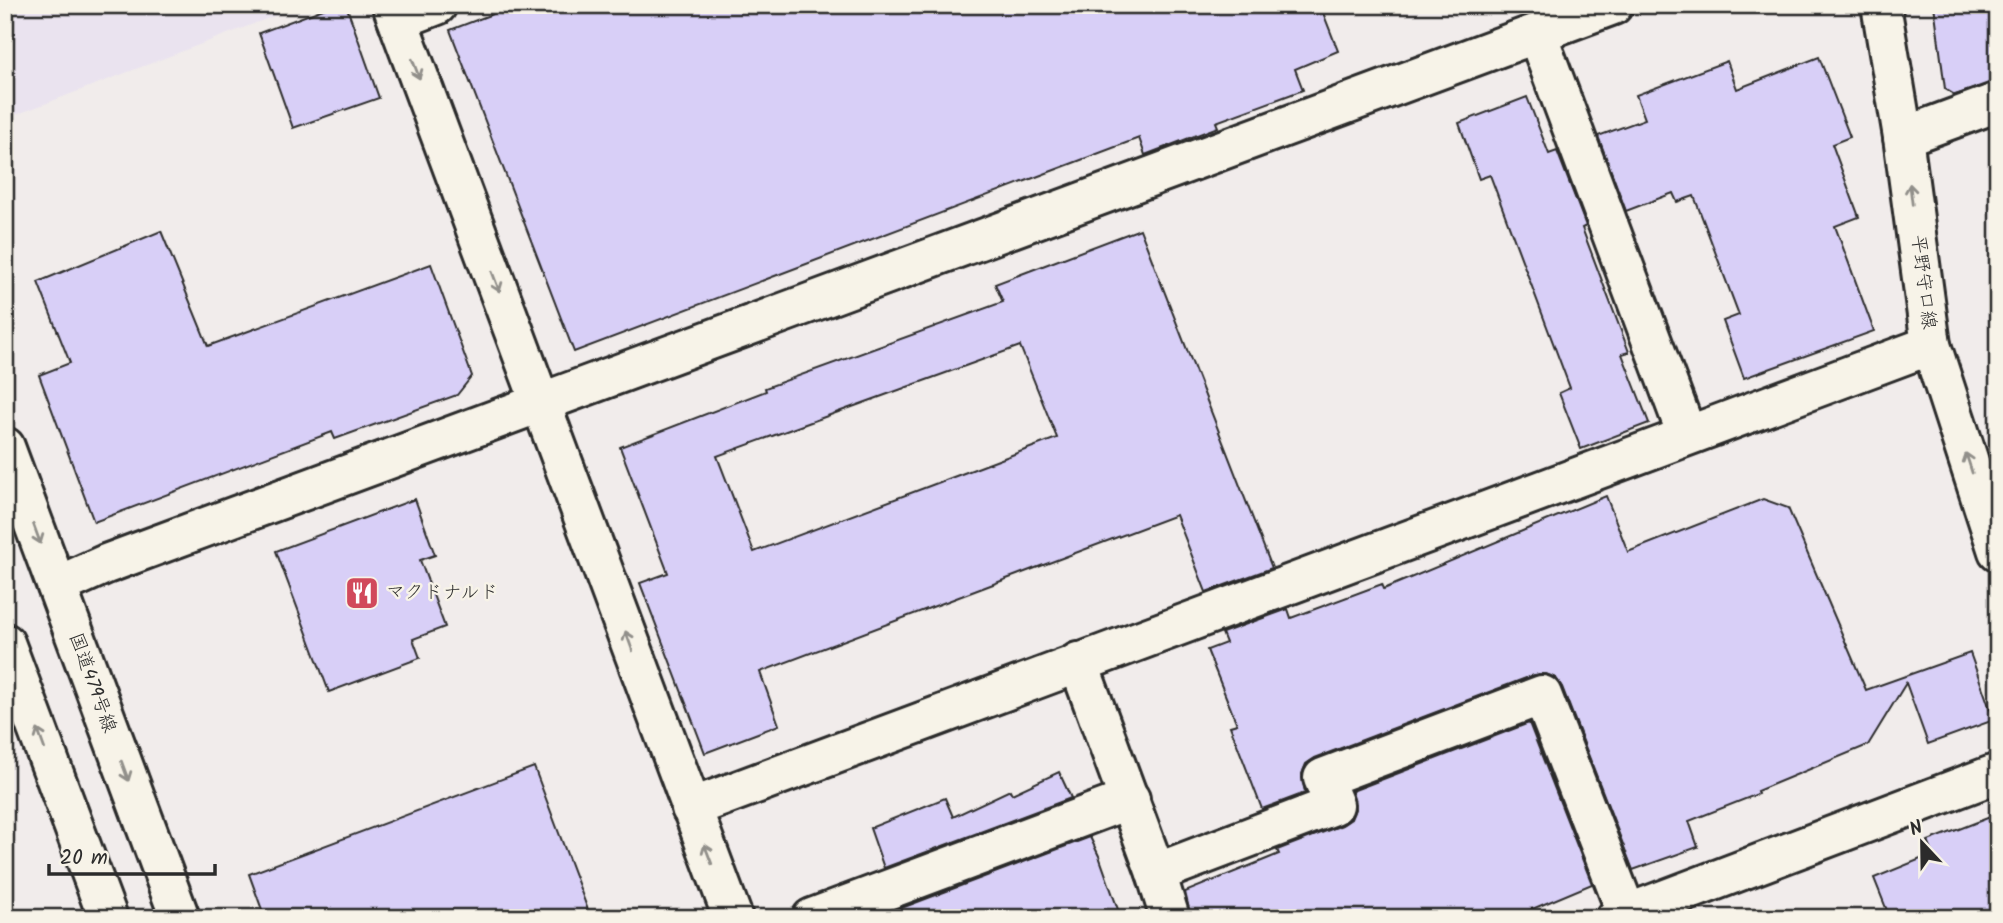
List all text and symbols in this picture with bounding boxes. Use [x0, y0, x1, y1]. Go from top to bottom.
one-way arrow [411, 58, 424, 80]
one-way arrow [1904, 183, 1917, 206]
street label: 平野守口線 [1902, 233, 1944, 331]
one-way arrow [491, 271, 503, 293]
one-way arrow [1962, 453, 1974, 475]
one-way arrow [32, 523, 45, 545]
restaurant icon: マクドナルド [343, 574, 381, 612]
place label: マクドナルド [386, 578, 498, 608]
street label: 国道479号線 [60, 629, 124, 737]
one-way arrow [622, 630, 634, 652]
one-way arrow [34, 728, 46, 750]
one-way arrow [120, 759, 133, 781]
north arrow [1888, 808, 1958, 878]
text: N [1905, 813, 1928, 845]
scale bar [49, 832, 215, 876]
text: 20 m [60, 842, 108, 875]
one-way arrow [701, 843, 714, 865]

